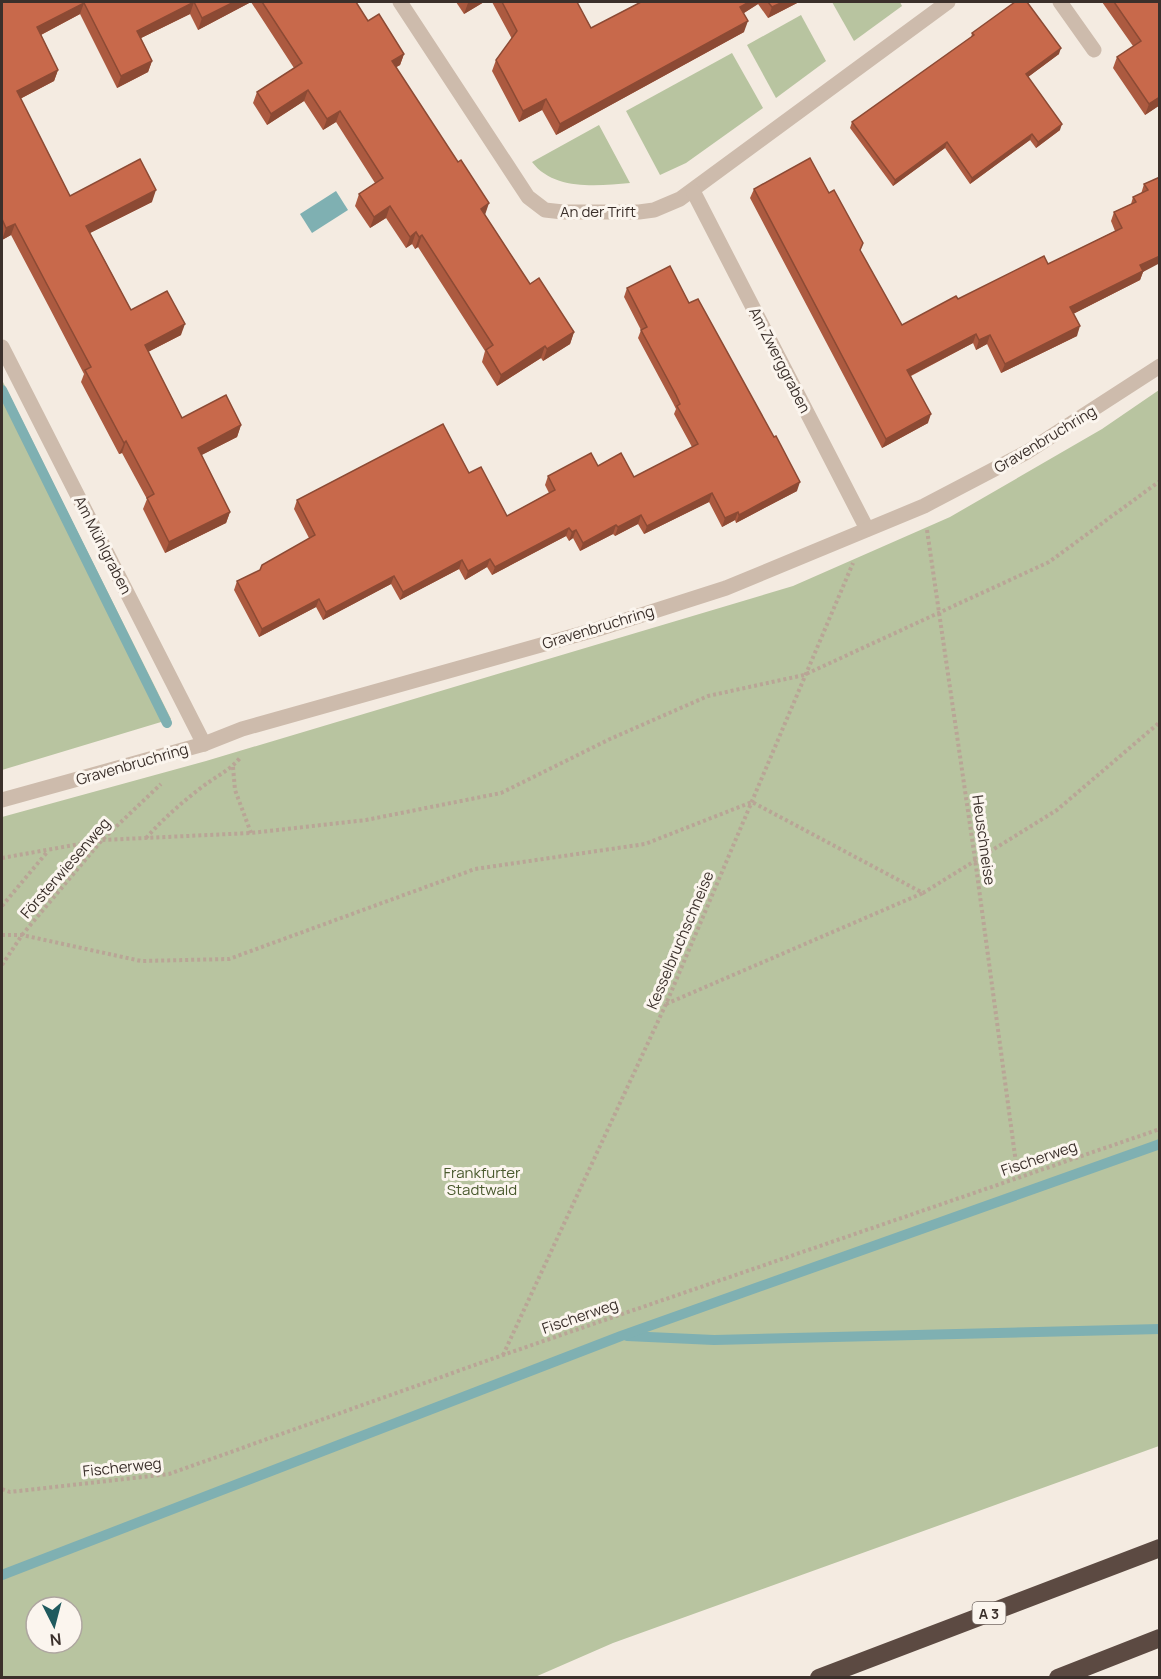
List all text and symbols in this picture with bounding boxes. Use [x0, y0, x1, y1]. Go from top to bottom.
street label: An der Trift [560, 201, 636, 222]
street label: Am Zwerggraben [744, 303, 816, 417]
street label: Gravenbruchring [990, 400, 1100, 478]
street label: Am Mühlgraben [69, 492, 137, 598]
street label: Gravenbruchring [540, 600, 656, 654]
street label: Gravenbruchring [74, 738, 190, 790]
street label: Heuschneise [967, 794, 1001, 887]
street label: Försterwiesenweg [15, 813, 115, 923]
street label: Kesselbruchschneise [641, 867, 719, 1012]
street label: Fischerweg [998, 1135, 1080, 1181]
park label: Frankfurter Stadtwald [444, 1162, 521, 1200]
street label: Fischerweg [539, 1293, 621, 1339]
street label: Fischerweg [82, 1452, 162, 1482]
north arrow [24, 1595, 84, 1655]
road number: A 3 [972, 1602, 1006, 1624]
text: N [49, 1628, 62, 1651]

